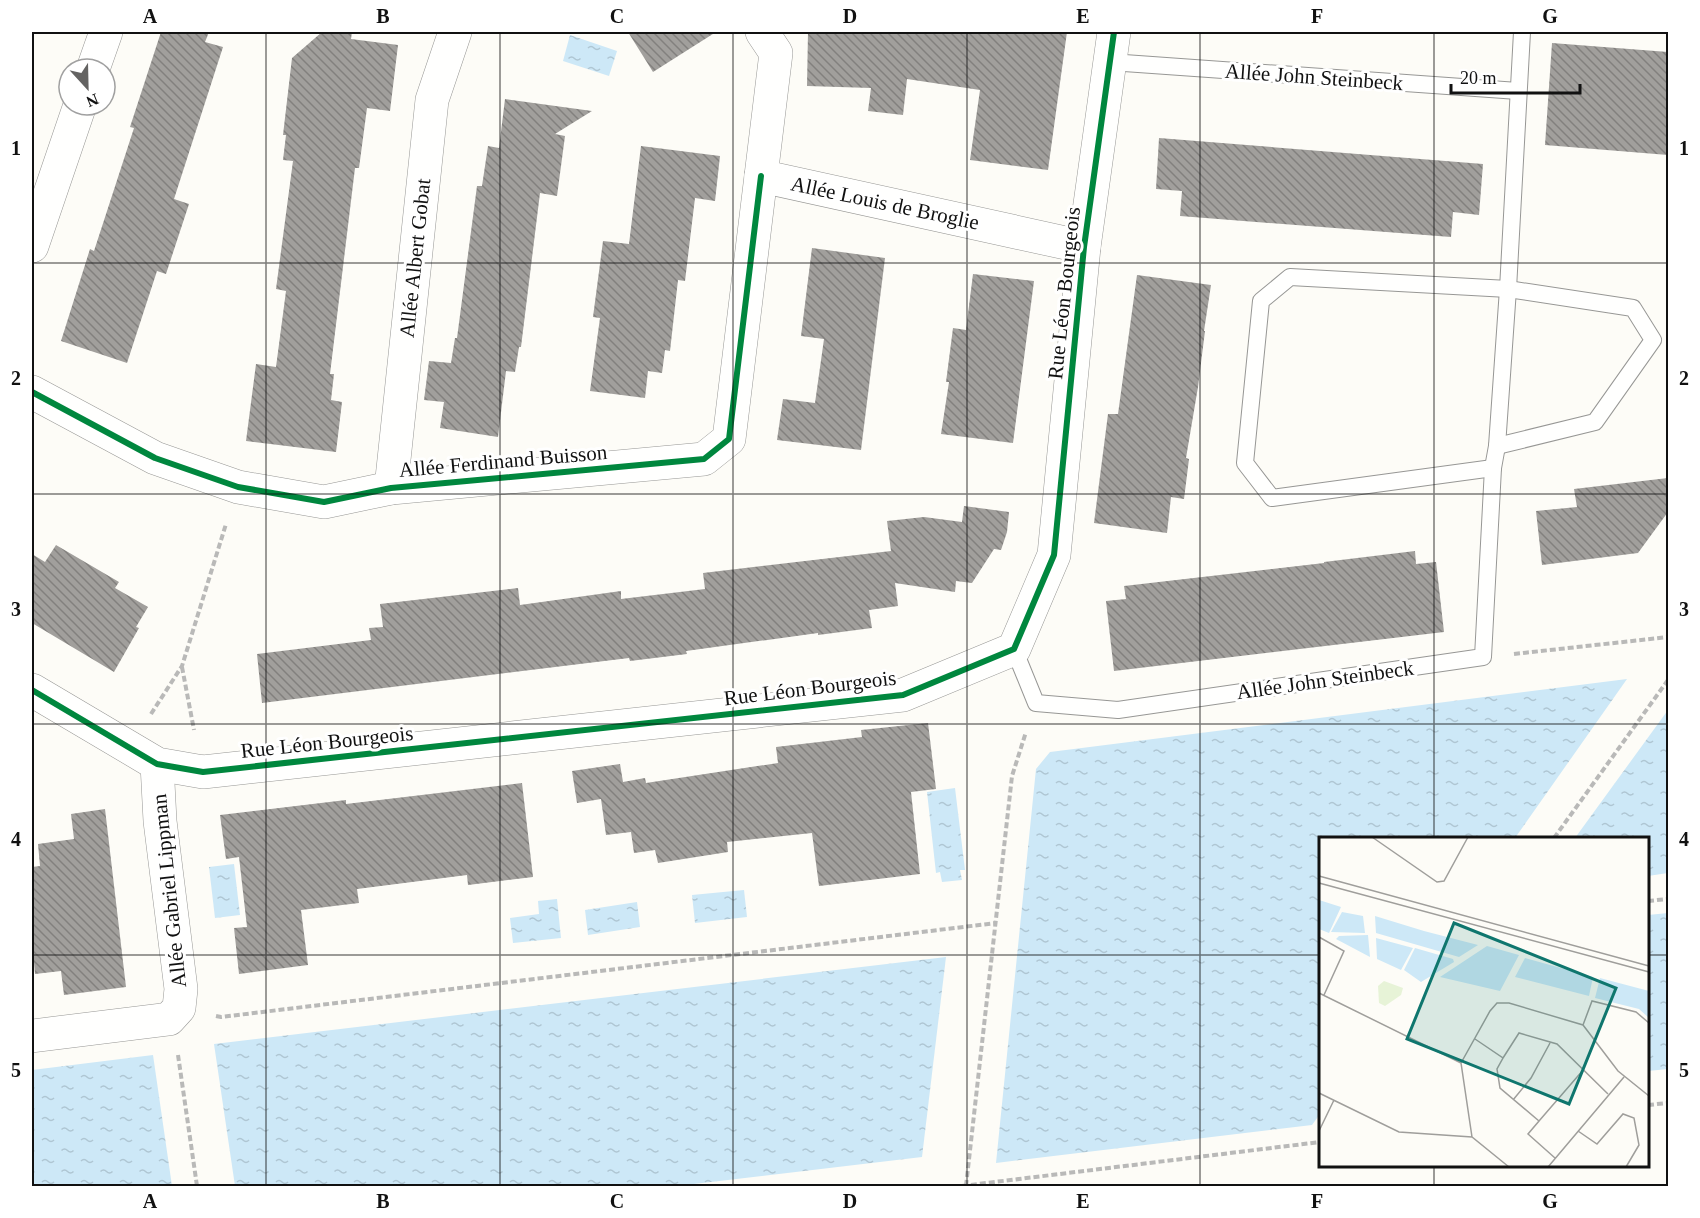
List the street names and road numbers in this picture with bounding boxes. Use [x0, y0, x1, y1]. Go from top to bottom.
street label: Allée John Steinbeck [1224, 59, 1404, 95]
street label: Allée Louis de Broglie [789, 171, 981, 235]
street label: Allée Albert Gobat [395, 177, 435, 339]
street label: Rue Léon Bourgeois [1043, 206, 1085, 380]
street label: Allée Ferdinand Buisson [398, 440, 609, 482]
street label: Allée John Steinbeck [1235, 656, 1416, 704]
street label: Rue Léon Bourgeois [722, 666, 898, 710]
street label: Rue Léon Bourgeois [240, 721, 414, 763]
street label: Allée Gabriel Lippman [147, 792, 191, 989]

